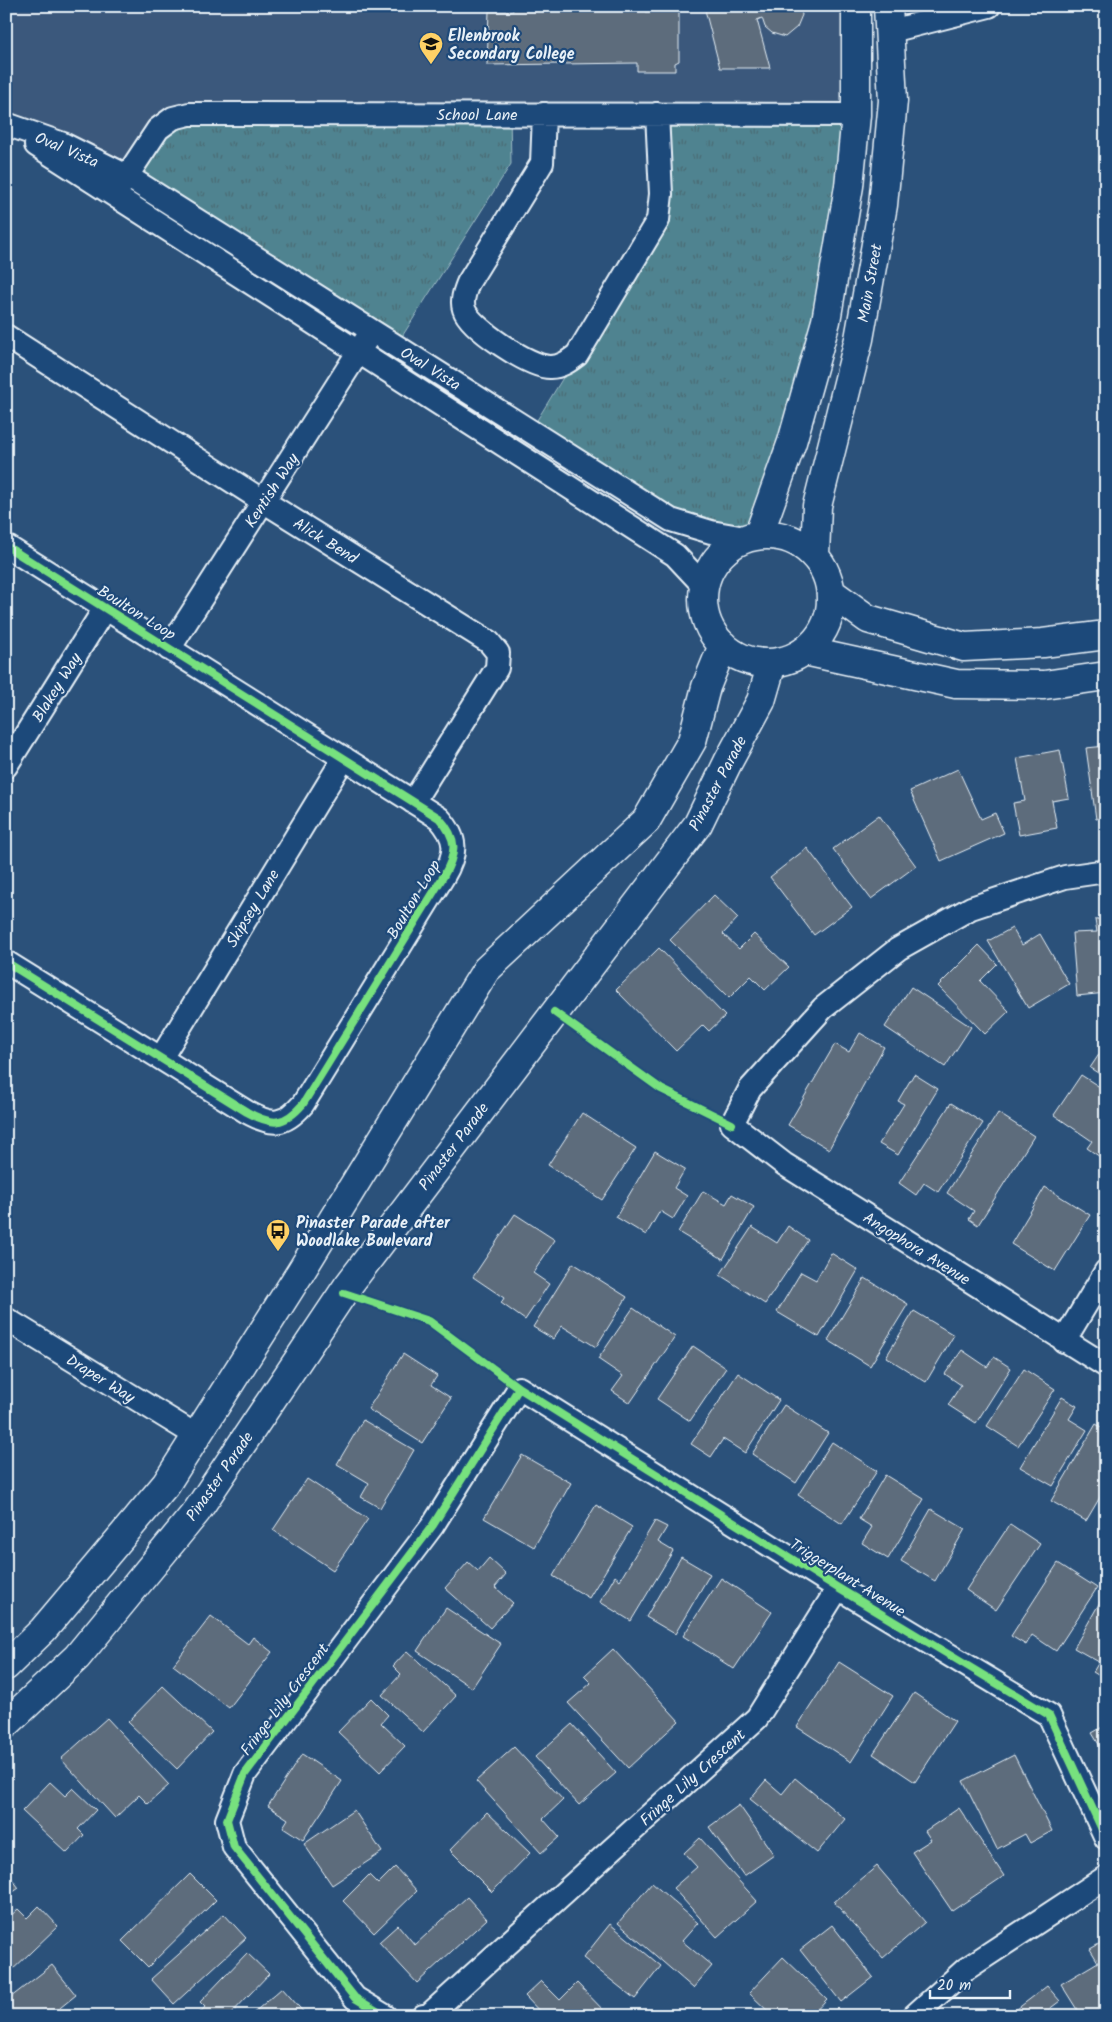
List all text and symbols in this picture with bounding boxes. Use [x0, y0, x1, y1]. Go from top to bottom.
place label: Ellenbrook Secondary College [448, 24, 575, 67]
school or university icon: Ellenbrook Secondary College [418, 31, 444, 65]
street label: School Lane [437, 103, 518, 128]
street label: Oval Vista [31, 126, 102, 175]
street label: Main Street [851, 241, 890, 325]
street label: Oval Vista [395, 341, 465, 398]
street label: Kentish Way [239, 448, 306, 533]
street label: Alick Bend [288, 511, 363, 572]
street label: Boulton Loop [92, 579, 181, 647]
street label: Blakey Way [26, 648, 89, 727]
street label: Pinaster Parade [683, 732, 754, 836]
street label: Boulton Loop [381, 855, 448, 944]
street label: Skipsey Lane [220, 865, 287, 953]
street label: Pinaster Parade [413, 1098, 496, 1196]
street label: Angophora Avenue [857, 1206, 975, 1292]
place label: Pinaster Parade after Woodlake Boulevard [296, 1211, 451, 1254]
bus stop icon: Pinaster Parade after Woodlake Boulevard [265, 1218, 291, 1252]
street label: Draper Way [61, 1348, 140, 1411]
street label: Pinaster Parade [180, 1427, 260, 1527]
street label: Triggerplant Avenue [784, 1533, 910, 1624]
street label: Fringe Lily Crescent [234, 1638, 336, 1762]
street label: Fringe Lily Crescent [634, 1723, 752, 1833]
scale bar [930, 1967, 1010, 1999]
text: 20 m [937, 1974, 971, 1998]

